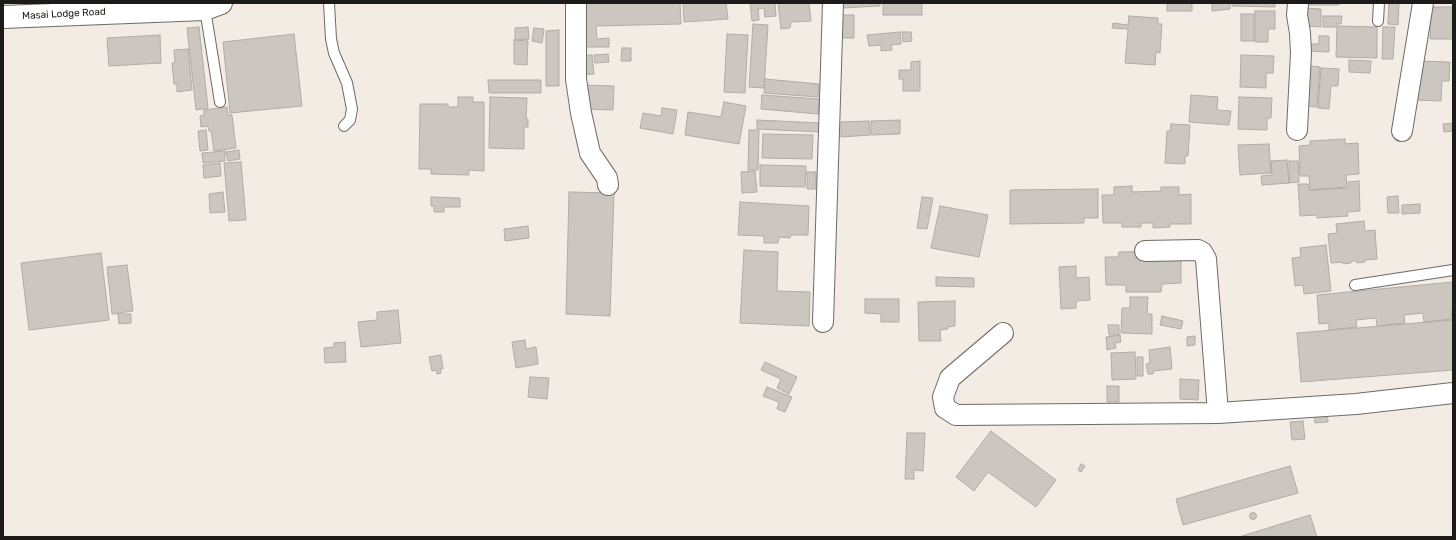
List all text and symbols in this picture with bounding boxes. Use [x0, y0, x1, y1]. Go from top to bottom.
street label: Masai Lodge Road [22, 6, 106, 22]

